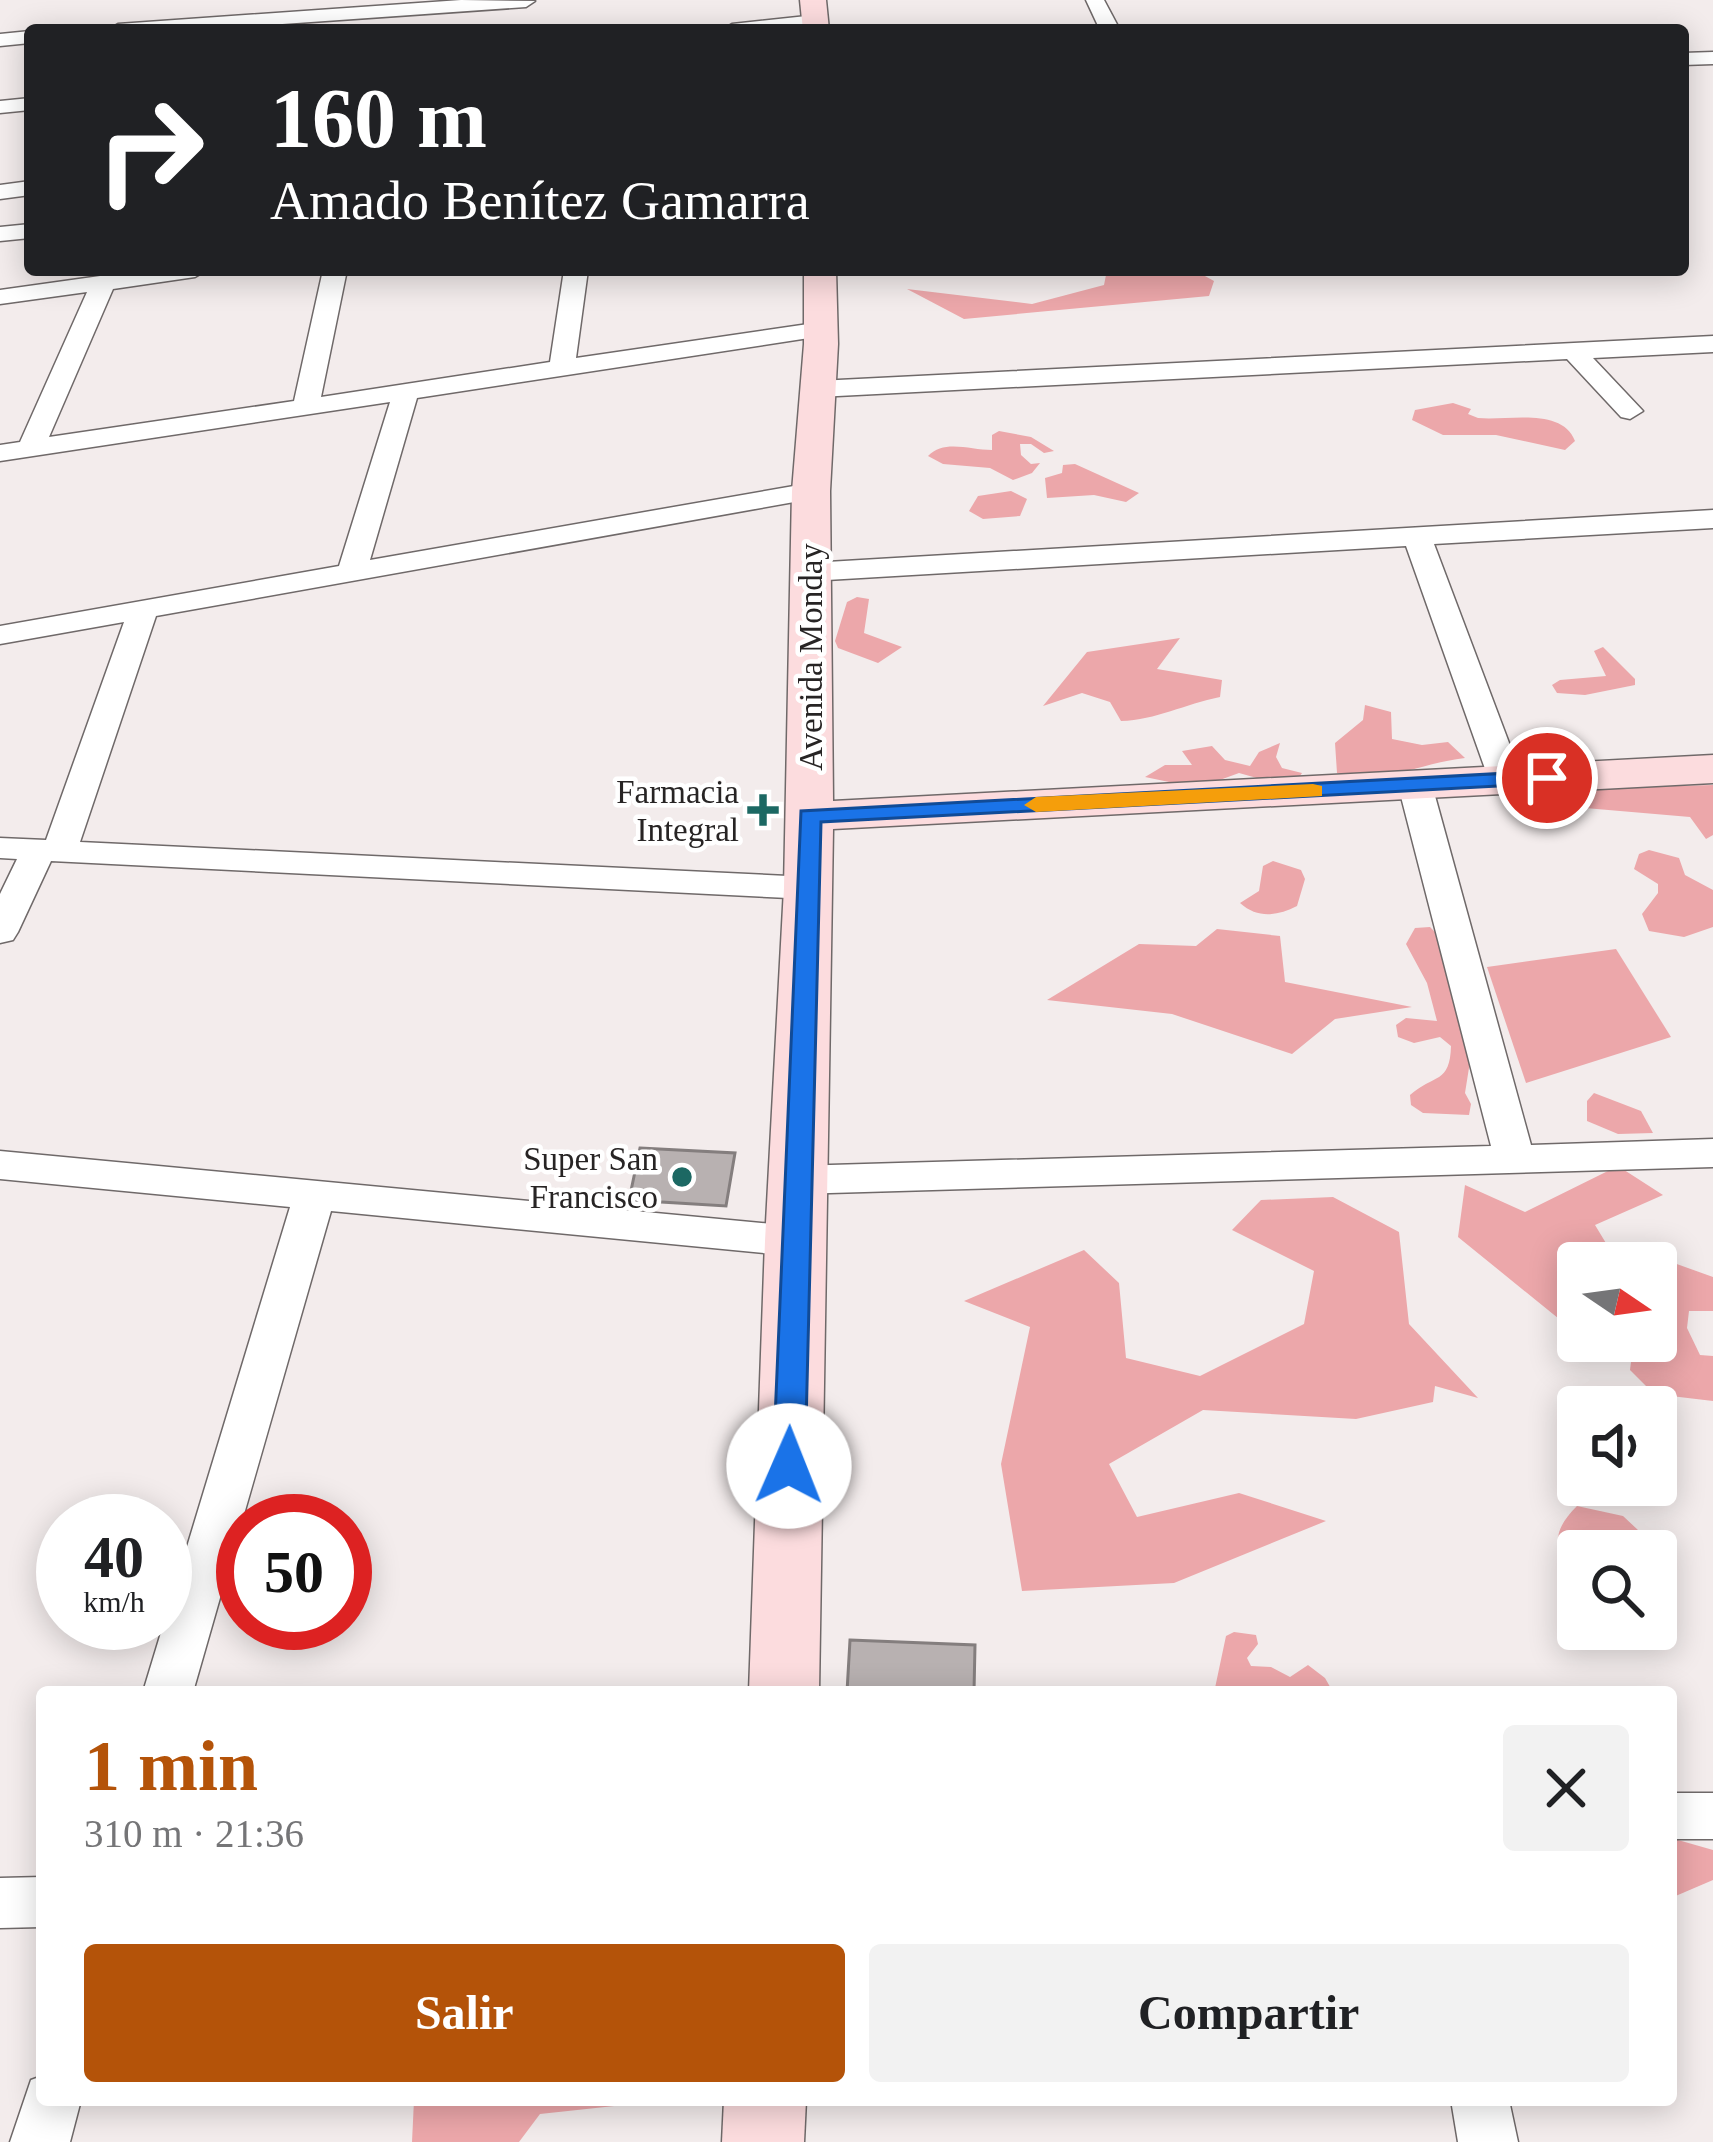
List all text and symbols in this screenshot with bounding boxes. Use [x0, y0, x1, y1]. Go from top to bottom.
icon: right [72, 72, 228, 228]
text: 160 m [270, 72, 487, 165]
text: Amado Benítez Gamarra [270, 171, 810, 231]
street label: Avenida Monday [793, 543, 829, 771]
pin [1496, 727, 1598, 829]
icon: arrive [1514, 745, 1580, 811]
place label: Farmacia Integral [616, 774, 739, 848]
marker: Farmacia Integral [750, 797, 776, 823]
place label: Super San Francisco [523, 1141, 658, 1215]
marker: Super San Francisco [669, 1164, 695, 1190]
north arrow [1557, 1242, 1677, 1362]
map controls [1557, 1242, 1677, 1650]
button: sound [1557, 1386, 1677, 1506]
position arrow [726, 1403, 852, 1529]
speed limit sign: 50 [216, 1494, 372, 1650]
text: 40 [84, 1524, 144, 1590]
button: search [1557, 1530, 1677, 1650]
text: km/h [83, 1585, 145, 1618]
button: close [1503, 1725, 1629, 1851]
text: 1 min [84, 1726, 258, 1806]
text: 310 m · 21:36 [84, 1812, 304, 1855]
button: Salir [84, 1944, 845, 2082]
button: Compartir [869, 1944, 1629, 2082]

